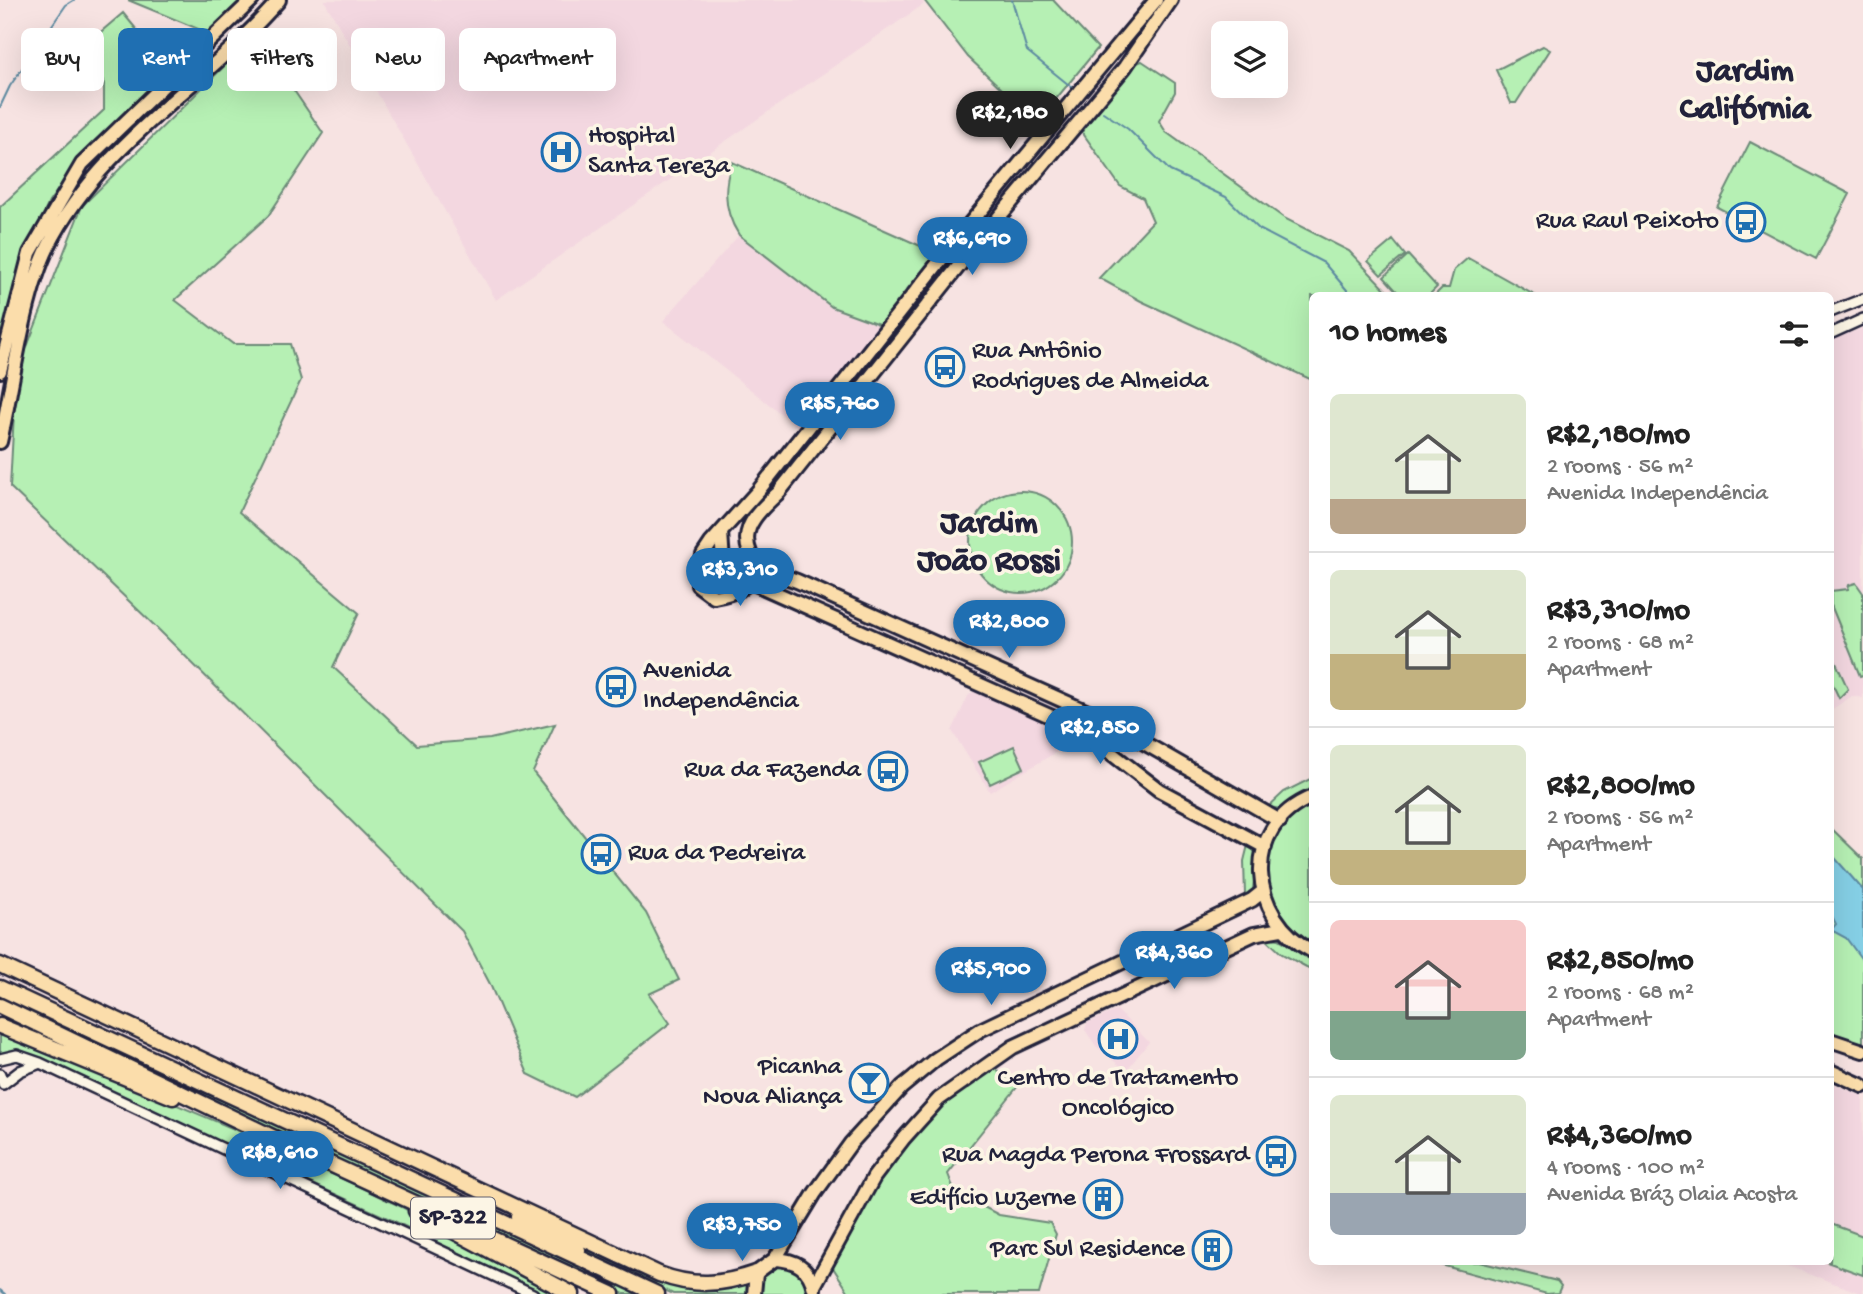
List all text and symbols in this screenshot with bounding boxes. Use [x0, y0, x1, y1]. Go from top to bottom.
map controls [1211, 21, 1288, 98]
button: layers [1211, 21, 1288, 98]
chip: Buy [21, 28, 104, 91]
chip: Rent [118, 28, 213, 91]
chip: Filters [227, 28, 337, 91]
chip: New [351, 28, 445, 91]
chip: Apartment [459, 28, 616, 91]
district label: Jardim Califórnia [1680, 54, 1812, 130]
pin: R$2,180 [945, 92, 1075, 151]
text: R$2,180 [972, 100, 1048, 127]
place label: Hospital Santa Tereza [588, 122, 732, 183]
hospital icon: Hospital Santa Tereza [540, 131, 582, 173]
bus stop icon: Rua Raul Peixoto [1725, 201, 1767, 243]
place label: Rua Raul Peixoto [1536, 207, 1719, 238]
pin: R$6,690 [907, 218, 1037, 277]
text: R$6,690 [933, 226, 1011, 253]
icon: filters [1775, 315, 1813, 353]
text: 10 homes [1330, 317, 1446, 352]
place label: Rua Antônio Rodrigues de Almeida [972, 337, 1210, 398]
bus stop icon: Rua Antônio Rodrigues de Almeida [924, 346, 966, 388]
pin: R$5,760 [775, 382, 905, 442]
text: R$5,760 [801, 391, 879, 418]
text: R$2,180/mo [1547, 419, 1690, 454]
icon: home [1386, 422, 1470, 506]
text: 2 rooms · 56 m² [1547, 454, 1693, 481]
text: Avenida Independência [1547, 481, 1768, 508]
district label: Jardim João Rossi [916, 506, 1061, 582]
pin: R$3,310 [675, 548, 805, 608]
text: R$3,310 [702, 557, 778, 584]
text: R$3,310/mo [1547, 595, 1690, 630]
icon: home [1386, 598, 1470, 682]
pin: R$2,800 [944, 600, 1074, 660]
text: R$2,800 [969, 609, 1049, 636]
text: 2 rooms · 68 m² [1547, 630, 1694, 657]
place label: Avenida Independência [643, 657, 800, 718]
text: Apartment [1547, 657, 1651, 684]
bus stop icon: Avenida Independência [595, 666, 637, 708]
pin: R$2,850 [1035, 706, 1165, 766]
text: R$2,850 [1061, 715, 1139, 742]
bus stop icon: Rua da Fazenda [867, 750, 909, 792]
place label: Rua da Fazenda [684, 756, 863, 787]
text: R$2,800/mo [1547, 770, 1695, 805]
icon: home [1386, 773, 1470, 857]
text: 2 rooms · 56 m² [1547, 805, 1693, 832]
text: Apartment [1547, 832, 1651, 859]
bus stop icon: Rua da Pedreira [580, 833, 622, 875]
place label: Rua da Pedreira [628, 839, 807, 870]
pin: R$4,360 [1109, 932, 1239, 991]
text: R$4,360 [1135, 940, 1213, 967]
text: R$2,850/mo [1547, 945, 1694, 980]
pin: R$5,900 [926, 948, 1056, 1007]
icon: home [1386, 948, 1470, 1032]
text: R$5,900 [951, 956, 1031, 983]
text: 2 rooms · 68 m² [1547, 980, 1694, 1007]
text: Apartment [1547, 1007, 1651, 1034]
hospital icon: Centro de Tratamento Oncológico [1097, 1018, 1139, 1060]
place label: Picanha Nova Aliança [703, 1053, 844, 1114]
bar icon: Picanha Nova Aliança [848, 1062, 890, 1104]
place label: Centro de Tratamento Oncológico [997, 1064, 1239, 1125]
text: R$4,360/mo [1547, 1120, 1692, 1155]
icon: home [1386, 1123, 1470, 1207]
pin: R$8,610 [215, 1132, 345, 1191]
bus stop icon: Rua Magda Perona Frossard [1255, 1135, 1297, 1177]
text: R$8,610 [242, 1140, 318, 1167]
place label: Rua Magda Perona Frossard [942, 1141, 1251, 1172]
text: 4 rooms · 100 m² [1547, 1155, 1705, 1182]
building icon: Edifício Luzerne [1082, 1178, 1124, 1220]
text: Avenida Bráz Olaia Acosta [1547, 1182, 1797, 1209]
place label: Edifício Luzerne [910, 1184, 1077, 1215]
road number: SP-322 [411, 1198, 495, 1238]
pin: R$3,750 [677, 1204, 807, 1263]
text: R$3,750 [703, 1212, 781, 1239]
building icon: Parc Sul Residence [1191, 1229, 1233, 1271]
place label: Parc Sul Residence [989, 1235, 1186, 1266]

